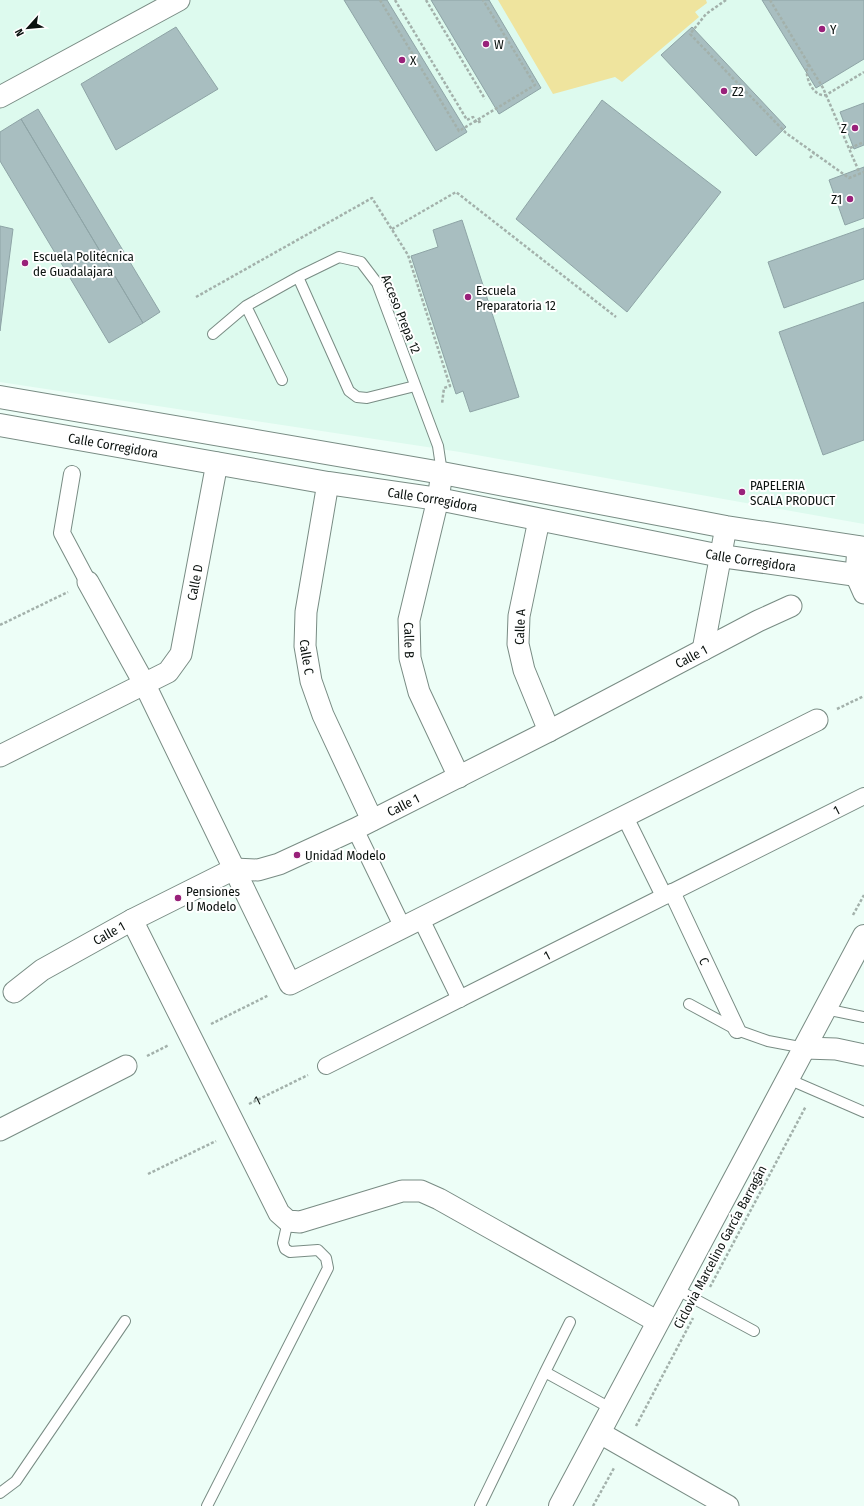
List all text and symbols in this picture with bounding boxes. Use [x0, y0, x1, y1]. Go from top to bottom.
north arrow [8, 8, 48, 48]
place label: Y [830, 22, 837, 37]
marker: Y [817, 24, 827, 34]
text: N [12, 26, 27, 38]
place label: W [494, 37, 504, 52]
marker: W [481, 39, 491, 49]
place label: X [410, 53, 417, 68]
marker: X [397, 55, 407, 65]
place label: Z2 [732, 84, 744, 99]
marker: Z2 [719, 86, 729, 96]
place label: Z [841, 121, 847, 136]
marker: Z [850, 123, 860, 133]
place label: Z1 [831, 192, 842, 207]
marker: Z1 [845, 194, 855, 204]
place label: Escuela Politécnica de Guadalajara [33, 249, 134, 279]
marker: Escuela Politécnica de Guadalajara [20, 258, 30, 268]
street label: Acceso Prepa 12 [378, 272, 424, 356]
place label: Escuela Preparatoria 12 [476, 283, 556, 313]
marker: Escuela Preparatoria 12 [463, 292, 473, 302]
street label: Calle Corregidora [67, 430, 159, 460]
place label: PAPELERIA SCALA PRODUCT [750, 478, 835, 508]
street label: Calle Corregidora [387, 484, 479, 514]
marker: PAPELERIA SCALA PRODUCT [737, 487, 747, 497]
street label: Calle Corregidora [704, 546, 797, 574]
street label: Calle D [184, 563, 205, 602]
street label: Calle A [512, 609, 528, 645]
street label: Calle B [402, 622, 418, 659]
street label: Calle C [297, 639, 317, 676]
street label: Calle 1 [672, 642, 710, 671]
street label: Calle 1 [384, 790, 422, 819]
street label: 1 [831, 802, 842, 818]
place label: Unidad Modelo [305, 848, 386, 863]
marker: Unidad Modelo [292, 850, 302, 860]
place label: Pensiones U Modelo [186, 884, 241, 914]
marker: Pensiones U Modelo [173, 893, 183, 903]
street label: Calle 1 [90, 918, 127, 948]
street label: 1 [541, 947, 552, 963]
street label: C [696, 955, 713, 967]
street label: 1 [251, 1092, 263, 1108]
street label: Ciclovia Marcelino García Barragán [670, 1163, 770, 1331]

